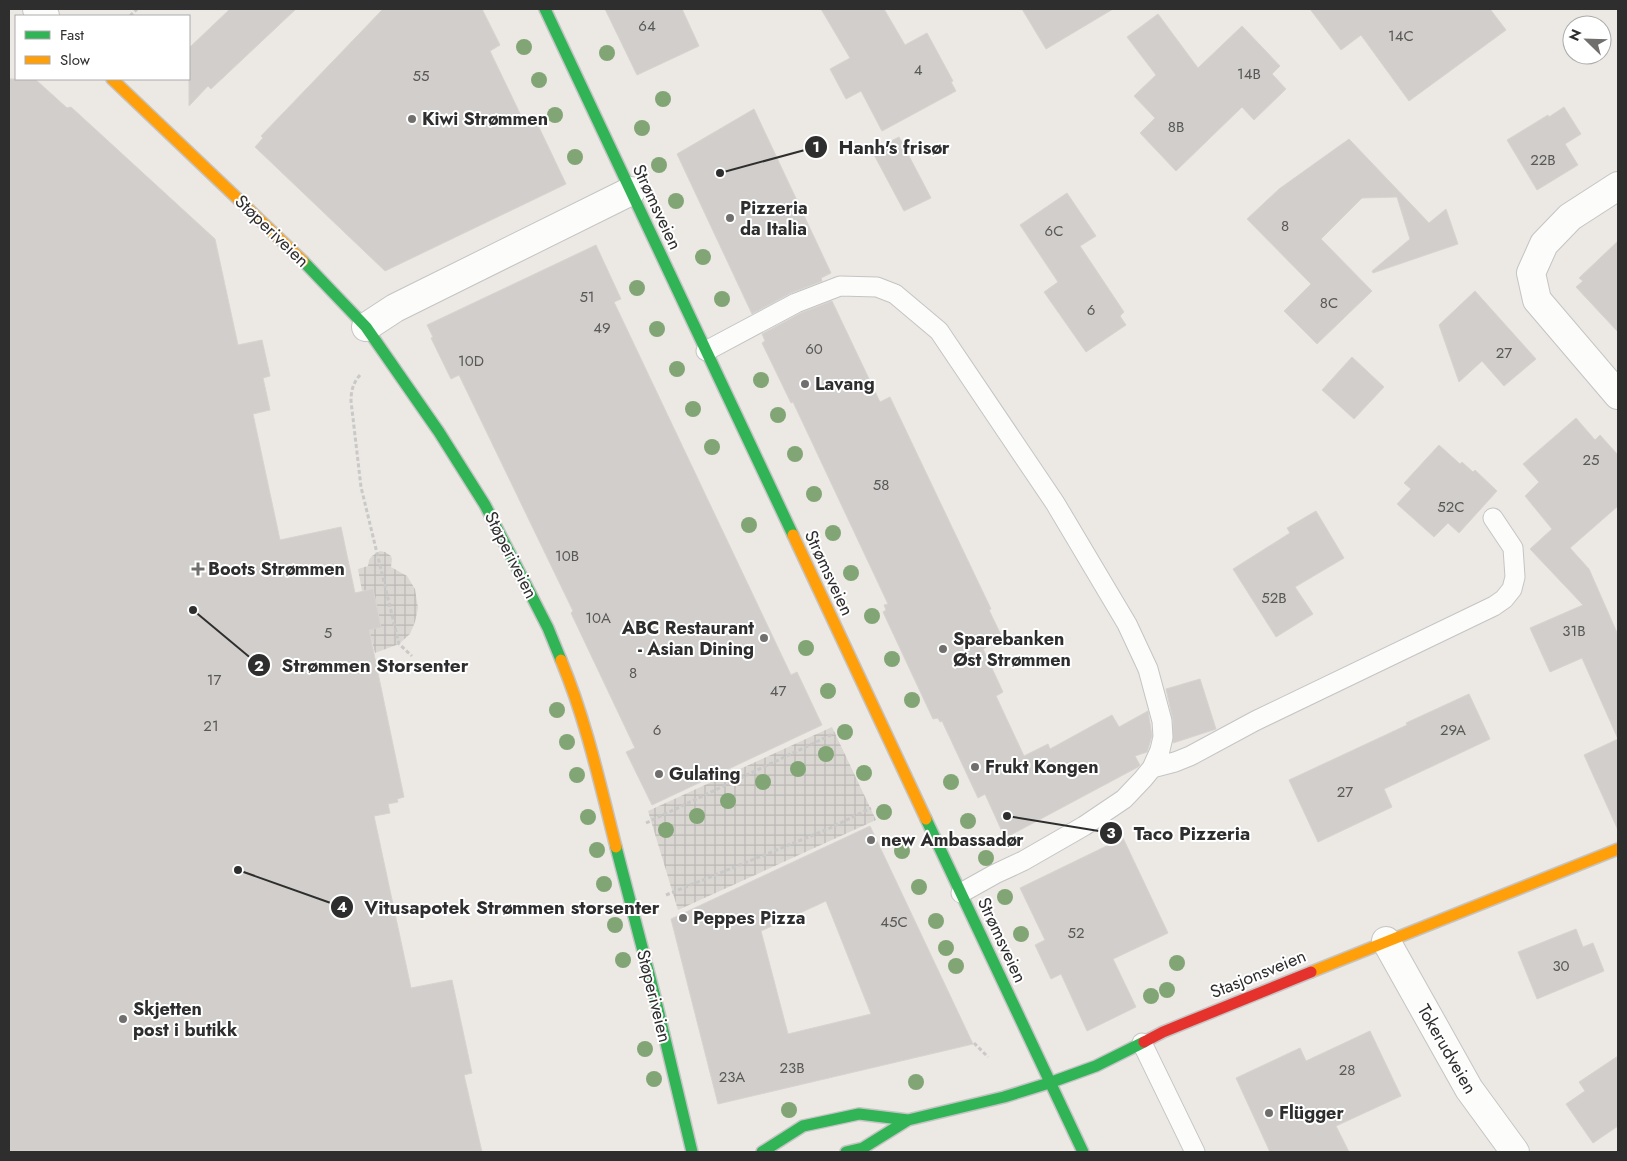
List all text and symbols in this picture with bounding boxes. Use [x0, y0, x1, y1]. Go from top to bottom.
legend [15, 15, 190, 80]
house number: 64 [638, 15, 656, 37]
north arrow [1562, 15, 1612, 65]
text: Fast [60, 24, 84, 46]
house number: 14C [1388, 25, 1414, 47]
text: N [1564, 26, 1586, 44]
text: Slow [60, 49, 91, 71]
house number: 4 [914, 59, 923, 81]
house number: 14B [1237, 63, 1261, 85]
house number: 55 [413, 65, 429, 87]
place label: Kiwi Strømmen [422, 106, 548, 132]
marker: Kiwi Strømmen [406, 113, 418, 125]
house number: 8B [1168, 116, 1184, 138]
callout: Hanh's frisør [803, 130, 959, 164]
text: Hanh's frisør [838, 134, 950, 161]
text: 1 [812, 136, 820, 158]
house number: 22B [1530, 149, 1556, 171]
street label: Strømsveien [626, 160, 688, 254]
street label: Støperiveien [229, 189, 315, 273]
place label: Pizzeria da Italia [740, 195, 808, 242]
marker: Pizzeria da Italia [724, 212, 736, 224]
house number: 8 [1281, 215, 1289, 237]
house number: 6C [1045, 220, 1063, 242]
house number: 51 [579, 286, 595, 308]
house number: 8C [1320, 292, 1338, 314]
house number: 6 [1087, 299, 1095, 321]
house number: 49 [593, 317, 611, 339]
house number: 60 [805, 338, 823, 360]
house number: 27 [1496, 342, 1512, 364]
house number: 10D [458, 350, 484, 372]
place label: Lavang [815, 371, 875, 397]
marker: Lavang [799, 378, 811, 390]
house number: 25 [1583, 449, 1600, 471]
house number: 58 [873, 474, 889, 496]
house number: 52C [1437, 496, 1465, 518]
street label: Støperiveien [478, 507, 544, 603]
street label: Strømsveien [798, 526, 860, 620]
house number: 10B [555, 545, 579, 567]
place label: Boots Strømmen [208, 556, 345, 582]
marker: Boots Strømmen [192, 563, 204, 575]
house number: 52B [1261, 587, 1287, 609]
house number: 10A [585, 607, 611, 629]
place label: ABC Restaurant - Asian Dining [621, 615, 754, 662]
house number: 31B [1562, 620, 1586, 642]
house number: 5 [324, 622, 332, 644]
place label: Sparebanken Øst Strømmen [953, 626, 1071, 673]
marker: ABC Restaurant - Asian Dining [758, 632, 770, 644]
marker: Sparebanken Øst Strømmen [937, 643, 949, 655]
callout: Strømmen Storsenter [247, 648, 479, 682]
text: Strømmen Storsenter [282, 652, 469, 679]
text: 2 [254, 655, 264, 677]
house number: 8 [629, 662, 637, 684]
house number: 17 [207, 669, 221, 691]
house number: 47 [770, 680, 786, 702]
house number: 21 [203, 715, 219, 737]
house number: 6 [653, 719, 661, 741]
house number: 29A [1440, 719, 1466, 741]
place label: Frukt Kongen [985, 754, 1099, 780]
place label: Gulating [669, 761, 741, 787]
marker: Frukt Kongen [969, 761, 981, 773]
marker: Gulating [653, 768, 665, 780]
house number: 27 [1337, 781, 1353, 803]
callout: Taco Pizzeria [1098, 816, 1260, 850]
text: Taco Pizzeria [1134, 820, 1250, 847]
text: 3 [1106, 822, 1116, 844]
place label: new Ambassadør [881, 827, 1024, 853]
marker: new Ambassadør [865, 834, 877, 846]
callout: Vitusapotek Strømmen storsenter [330, 890, 670, 924]
street label: Strømsveien [971, 893, 1033, 987]
text: Vitusapotek Strømmen storsenter [363, 894, 660, 921]
text: 4 [337, 896, 347, 918]
place label: Peppes Pizza [693, 905, 805, 931]
house number: 45C [880, 911, 908, 933]
marker: Peppes Pizza [677, 912, 689, 924]
house number: 52 [1068, 922, 1085, 944]
street label: Stasjonsveien [1206, 943, 1310, 1005]
street label: Støperiveien [630, 947, 678, 1045]
house number: 30 [1552, 955, 1570, 977]
place label: Skjetten post i butikk [133, 996, 238, 1043]
street label: Tokerudveien [1411, 999, 1483, 1099]
marker: Skjetten post i butikk [117, 1013, 129, 1025]
house number: 23B [779, 1057, 805, 1079]
house number: 28 [1339, 1059, 1355, 1081]
house number: 23A [719, 1066, 745, 1088]
place label: Flügger [1279, 1100, 1344, 1126]
marker: Flügger [1263, 1107, 1275, 1119]

